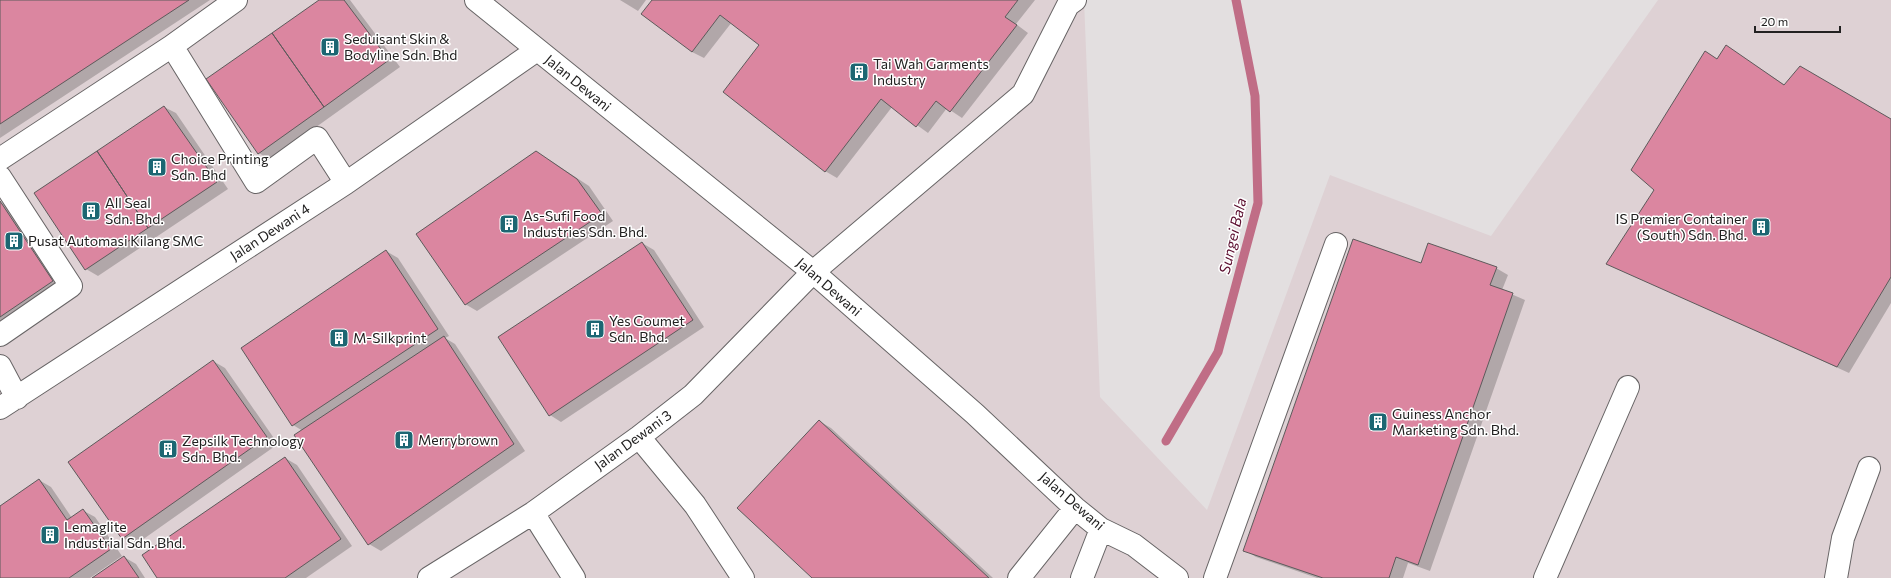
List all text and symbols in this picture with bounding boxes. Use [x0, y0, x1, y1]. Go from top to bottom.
scale bar [1755, 8, 1840, 34]
text: 20 m [1761, 14, 1788, 28]
place label: Seduisant Skin & Bodyline Sdn. Bhd [344, 30, 457, 63]
building icon: Seduisant Skin & Bodyline Sdn. Bhd [319, 36, 341, 58]
street label: Jalan Dewani [542, 51, 615, 115]
place label: Tai Wah Garments Industry [873, 55, 989, 88]
building icon: Tai Wah Garments Industry [848, 61, 870, 83]
place label: Choice Printing Sdn. Bhd [171, 150, 269, 183]
building icon: Choice Printing Sdn. Bhd [146, 156, 168, 178]
place label: All Seal Sdn. Bhd. [105, 194, 164, 227]
water label: Sungei Bala [1215, 196, 1250, 276]
street label: Jalan Dewani 4 [227, 199, 313, 264]
building icon: All Seal Sdn. Bhd. [80, 200, 102, 222]
place label: As-Sufi Food Industries Sdn. Bhd. [523, 207, 647, 240]
place label: IS Premier Container (South) Sdn. Bhd. [1616, 210, 1747, 243]
building icon: As-Sufi Food Industries Sdn. Bhd. [498, 213, 520, 235]
building icon: IS Premier Container (South) Sdn. Bhd. [1750, 216, 1772, 238]
building icon: Pusat Automasi Kilang SMC [3, 230, 25, 252]
place label: Pusat Automasi Kilang SMC [28, 232, 203, 249]
street label: Jalan Dewani [793, 254, 865, 319]
place label: Yes Goumet Sdn. Bhd. [609, 312, 685, 345]
building icon: Yes Goumet Sdn. Bhd. [584, 318, 606, 340]
building icon: M-Silkprint [328, 327, 350, 349]
place label: M-Silkprint [353, 329, 427, 346]
place label: Guiness Anchor Marketing Sdn. Bhd. [1392, 405, 1519, 438]
street label: Jalan Dewani 3 [591, 406, 675, 473]
building icon: Guiness Anchor Marketing Sdn. Bhd. [1367, 411, 1389, 433]
building icon: Merrybrown [393, 429, 415, 451]
place label: Merrybrown [418, 431, 498, 448]
place label: Zepsilk Technology Sdn. Bhd. [182, 432, 304, 465]
building icon: Zepsilk Technology Sdn. Bhd. [157, 438, 179, 460]
street label: Jalan Dewani [1036, 468, 1108, 533]
place label: Lemaglite Industrial Sdn. Bhd. [64, 518, 185, 551]
building icon: Lemaglite Industrial Sdn. Bhd. [39, 524, 61, 546]

